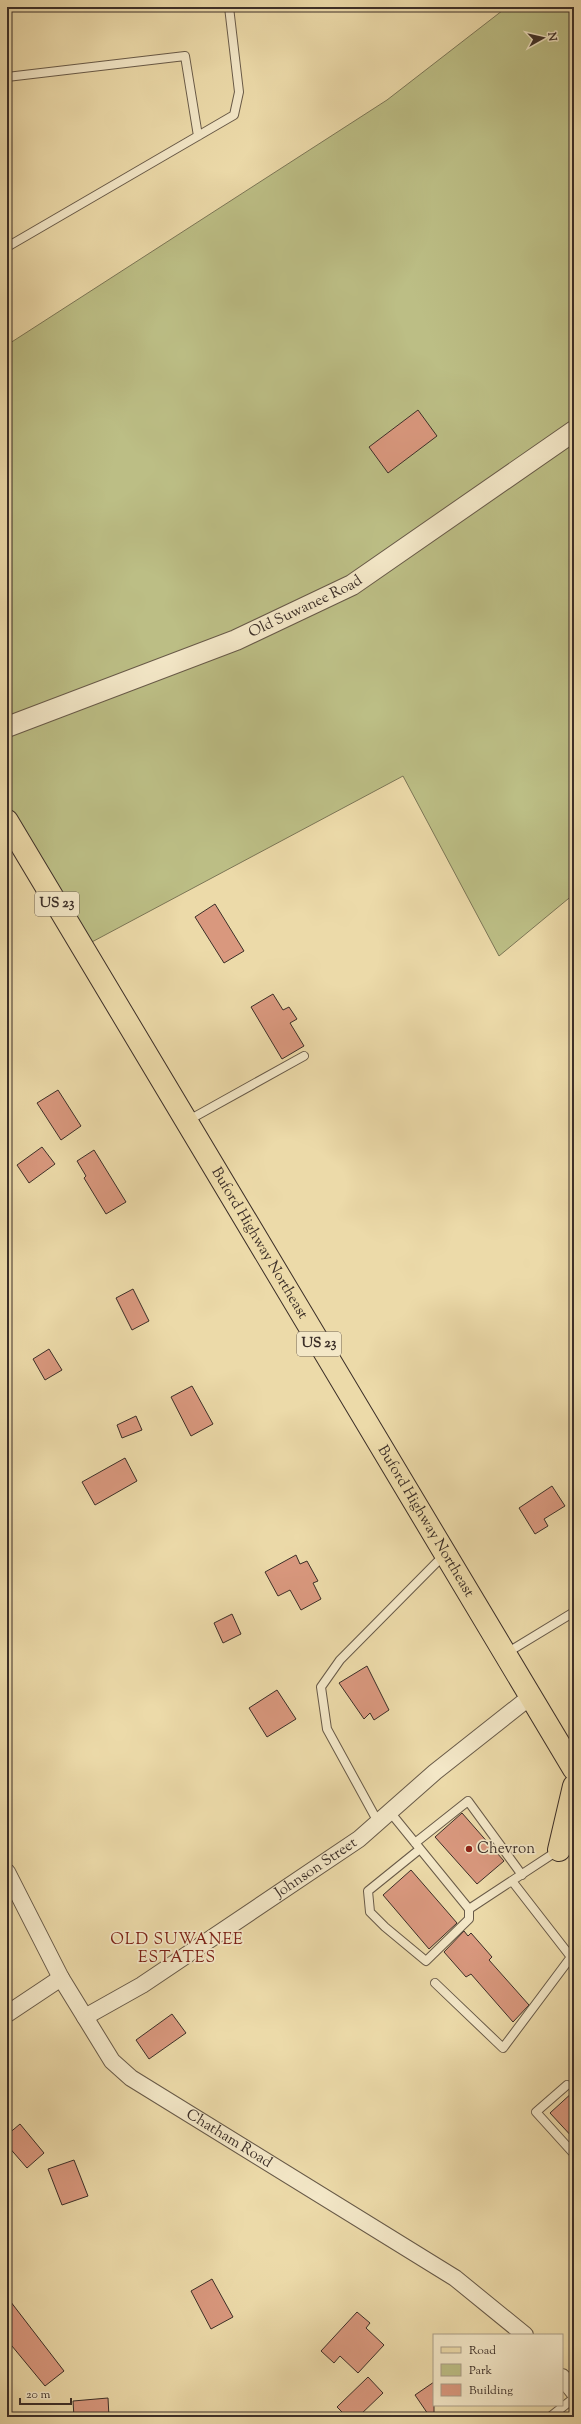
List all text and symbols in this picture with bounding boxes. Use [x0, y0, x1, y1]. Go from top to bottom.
north arrow [523, 18, 563, 58]
text: N [543, 30, 560, 42]
street label: Old Suwanee Road [245, 570, 367, 643]
road number: US 23 [35, 892, 79, 916]
street label: Buford Highway Northeast [206, 1163, 313, 1323]
road number: US 23 [297, 1332, 341, 1356]
street label: Buford Highway Northeast [372, 1441, 479, 1601]
street label: Johnson Street [270, 1833, 361, 1904]
place label: Chevron [477, 1839, 535, 1860]
marker: Chevron [464, 1844, 474, 1854]
district label: OLD SUWANEE ESTATES [110, 1929, 244, 1970]
street label: Chatham Road [182, 2104, 277, 2173]
legend [433, 2334, 563, 2406]
text: Road [469, 2342, 496, 2360]
text: Park [469, 2362, 492, 2380]
scale bar [20, 2380, 71, 2406]
text: Building [469, 2382, 513, 2400]
text: 20 m [26, 2386, 51, 2404]

